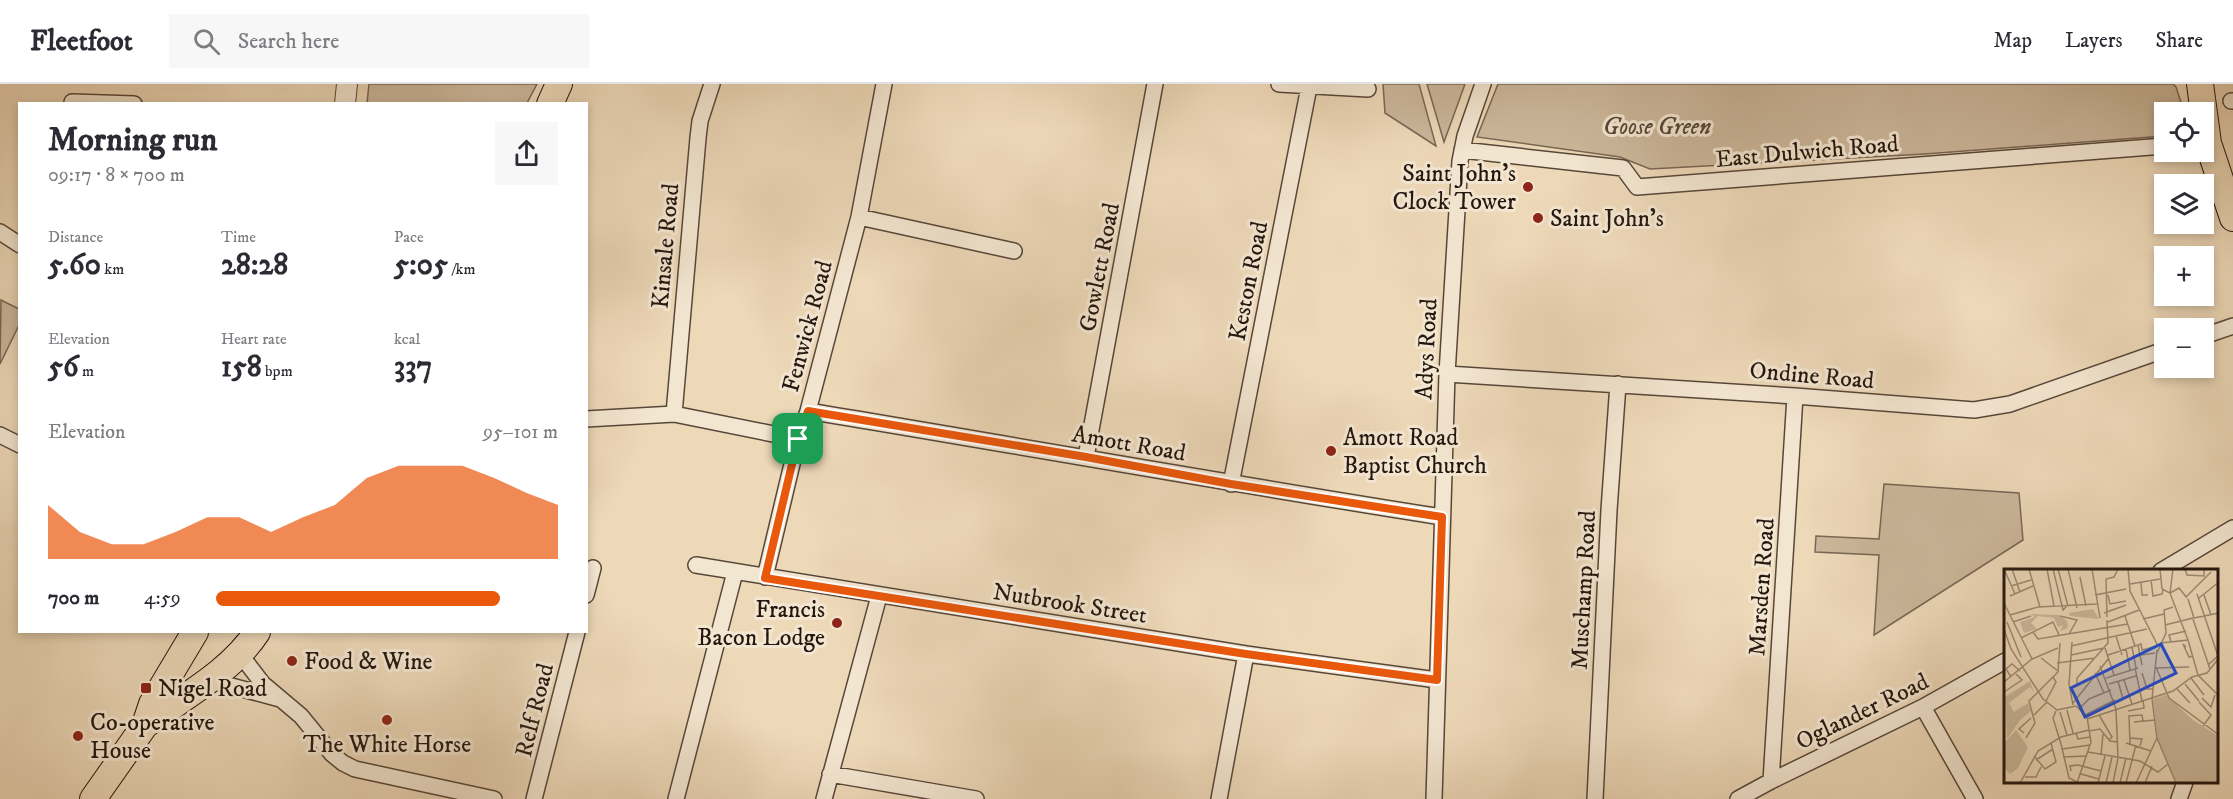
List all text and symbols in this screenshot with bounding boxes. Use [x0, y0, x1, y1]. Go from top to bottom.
search box [169, 14, 589, 68]
text: Fleetfoot [30, 24, 133, 59]
icon: search [190, 25, 223, 58]
text: Search here [238, 28, 339, 55]
text: Map [1993, 28, 2032, 54]
text: Layers [2065, 28, 2123, 54]
text: Share [2156, 28, 2203, 54]
map controls [2154, 102, 2214, 378]
button: locate [2154, 102, 2214, 162]
park label: Goose Green [1603, 112, 1711, 142]
text: Morning run [48, 120, 217, 161]
button: share [495, 122, 558, 185]
street label: East Dulwich Road [1714, 129, 1900, 175]
place label: Saint John's Clock Tower [1392, 159, 1516, 217]
text: 09:17 · 8 × 700 m [48, 163, 185, 188]
button: layers [2154, 174, 2214, 234]
marker: Saint John's Clock Tower [1521, 180, 1535, 194]
street label: Kinsale Road [646, 182, 686, 310]
street label: Gowlett Road [1073, 200, 1127, 334]
place label: Saint John's [1550, 204, 1664, 234]
marker: Saint John's [1531, 211, 1545, 225]
street label: Keston Road [1223, 219, 1275, 344]
text: Distance [48, 227, 103, 247]
text: Time [221, 227, 256, 247]
text: Pace [394, 227, 424, 247]
button: + [2154, 246, 2214, 306]
text: 5.60 [48, 247, 101, 284]
text: 28:28 [221, 247, 288, 284]
text: 5:05 [394, 247, 448, 284]
street label: Fenwick Road [776, 257, 840, 395]
text: km [101, 259, 124, 279]
text: /km [448, 259, 476, 279]
street label: Adys Road [1409, 298, 1445, 400]
button: − [2154, 318, 2214, 378]
text: Elevation [48, 329, 110, 349]
text: Heart rate [221, 329, 287, 349]
text: kcal [394, 329, 420, 349]
text: 56 [48, 349, 79, 386]
text: 158 [221, 349, 262, 386]
text: 337 [394, 349, 432, 386]
street label: Ondine Road [1748, 356, 1875, 396]
text: m [79, 361, 94, 381]
text: bpm [262, 361, 293, 381]
pin [772, 413, 823, 464]
street label: Amott Road [1070, 419, 1188, 469]
text: Elevation [48, 420, 125, 445]
text: 95–101 m [483, 420, 558, 445]
icon: arrive [781, 422, 814, 455]
place label: Amott Road Baptist Church [1343, 423, 1487, 481]
marker: Amott Road Baptist Church [1324, 444, 1338, 458]
street label: Muschamp Road [1565, 510, 1603, 670]
street label: Marsden Road [1742, 517, 1782, 657]
inset map [2004, 569, 2218, 784]
street label: Nutbrook Street [991, 577, 1149, 631]
text: 700 m [48, 586, 99, 611]
text: 4:59 [144, 586, 181, 611]
place label: Francis Bacon Lodge [697, 595, 825, 653]
marker: Francis Bacon Lodge [830, 616, 844, 630]
place label: Food & Wine [304, 647, 433, 677]
marker: Food & Wine [285, 654, 299, 668]
street label: Relf Road [509, 660, 561, 760]
street label: Oglander Road [1791, 667, 1934, 757]
place label: Nigel Road [158, 674, 267, 704]
marker: Nigel Road [139, 681, 153, 695]
place label: Co-operative House [90, 708, 215, 766]
marker: The White Horse [380, 713, 394, 727]
marker: Co-operative House [71, 729, 85, 743]
place label: The White Horse [303, 730, 471, 760]

